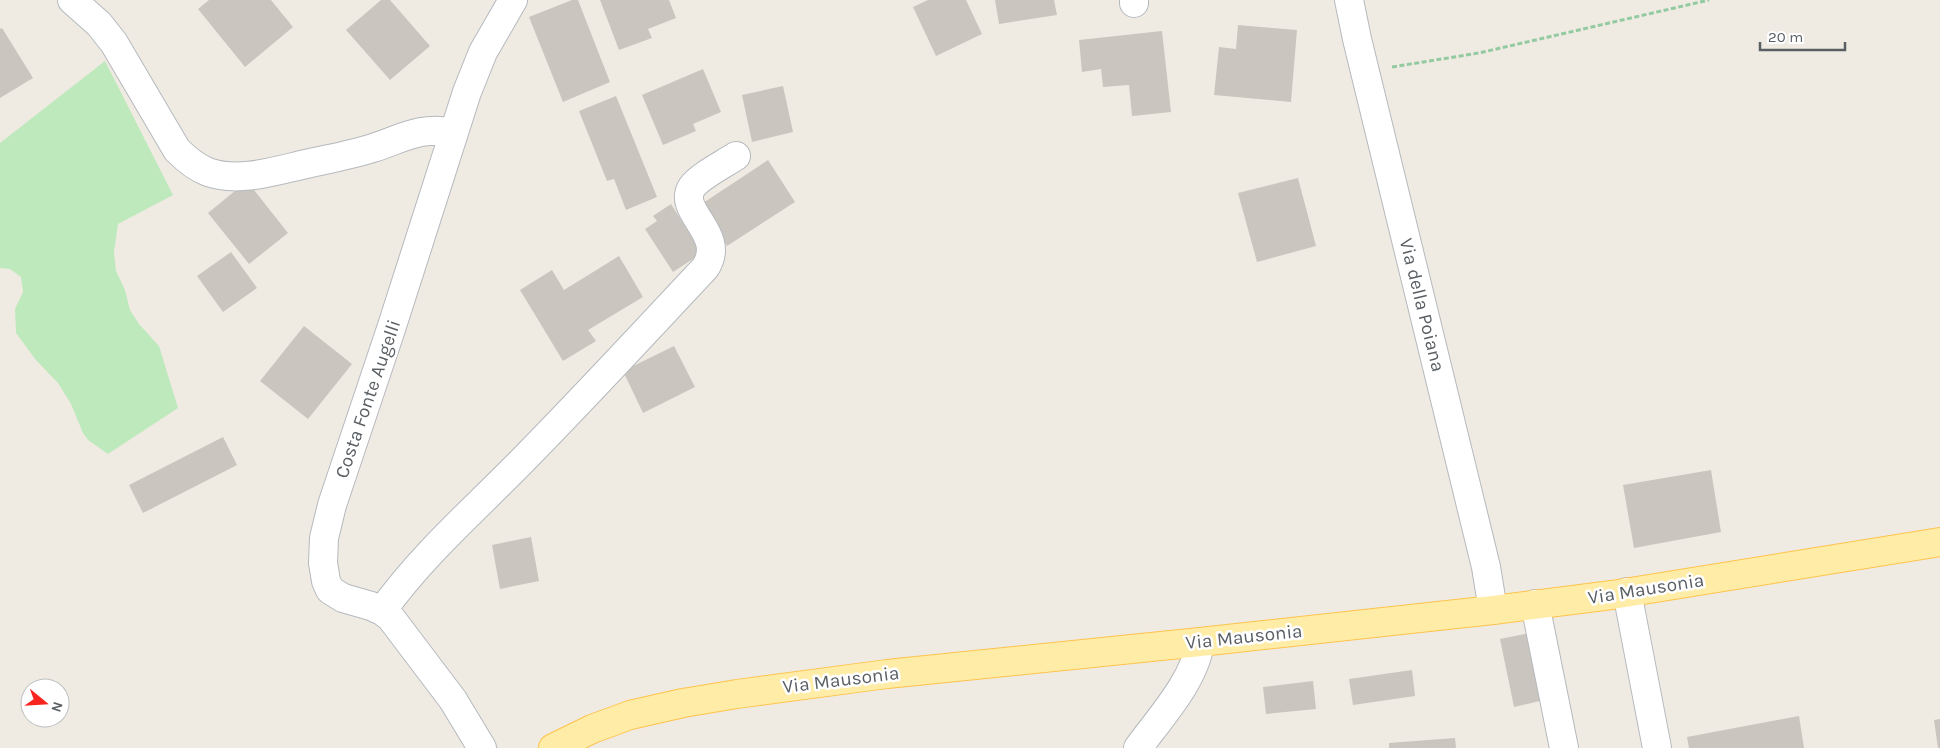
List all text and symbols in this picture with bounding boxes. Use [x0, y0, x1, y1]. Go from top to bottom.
scale bar [1760, 20, 1845, 52]
text: 20 m [1768, 28, 1803, 46]
street label: Via della Poiana [1395, 236, 1449, 374]
street label: Costa Fonte Augelli [331, 317, 405, 481]
street label: Via Mausonia [1586, 569, 1706, 609]
street label: Via Mausonia [1184, 620, 1304, 654]
street label: Via Mausonia [781, 662, 901, 698]
north arrow [20, 678, 70, 728]
text: N [47, 699, 67, 714]

